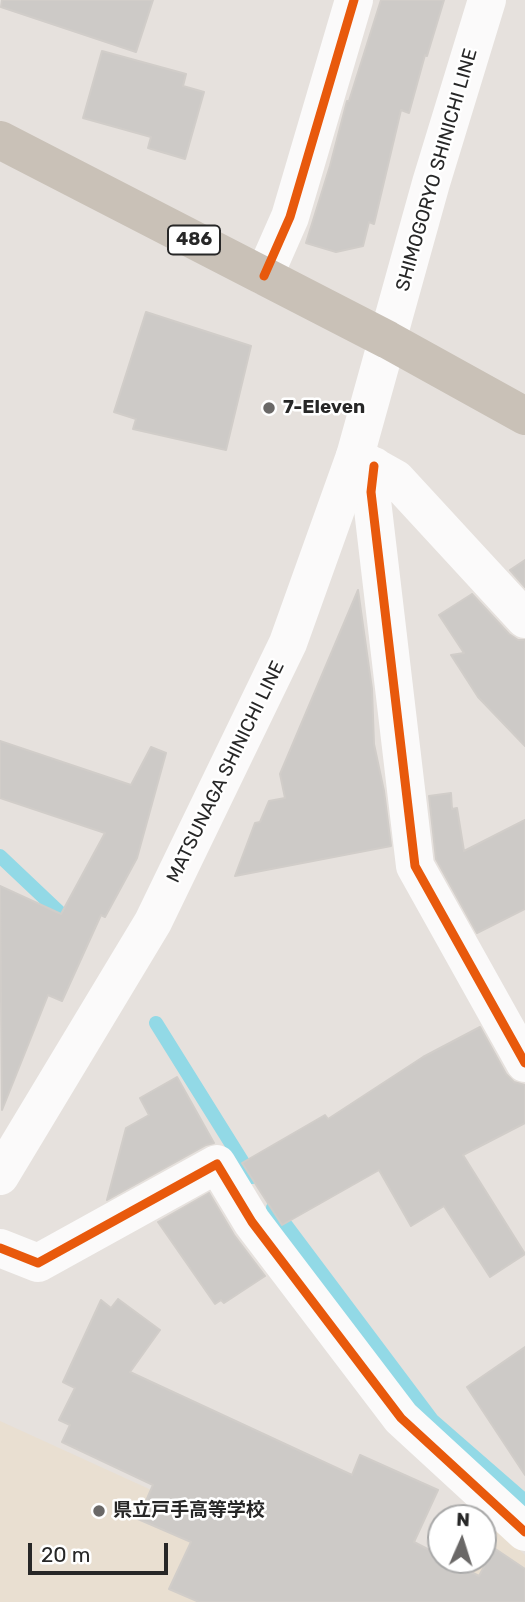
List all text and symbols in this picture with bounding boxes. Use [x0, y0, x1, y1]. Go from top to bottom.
street label: SHIMOGORYO SHINICHI LINE [391, 46, 483, 294]
road number: 486 [168, 226, 220, 254]
place label: 7-Eleven [283, 397, 365, 419]
marker: 7-Eleven [261, 400, 277, 416]
street label: MATSUNAGA SHINICHI LINE [162, 657, 290, 887]
place label: 県立戸手高等学校 [113, 1500, 265, 1522]
marker: 県立戸手高等学校 [91, 1503, 107, 1519]
north arrow [427, 1504, 497, 1574]
text: N [456, 1508, 470, 1531]
scale bar [32, 1528, 172, 1572]
text: 20 m [41, 1542, 90, 1567]

